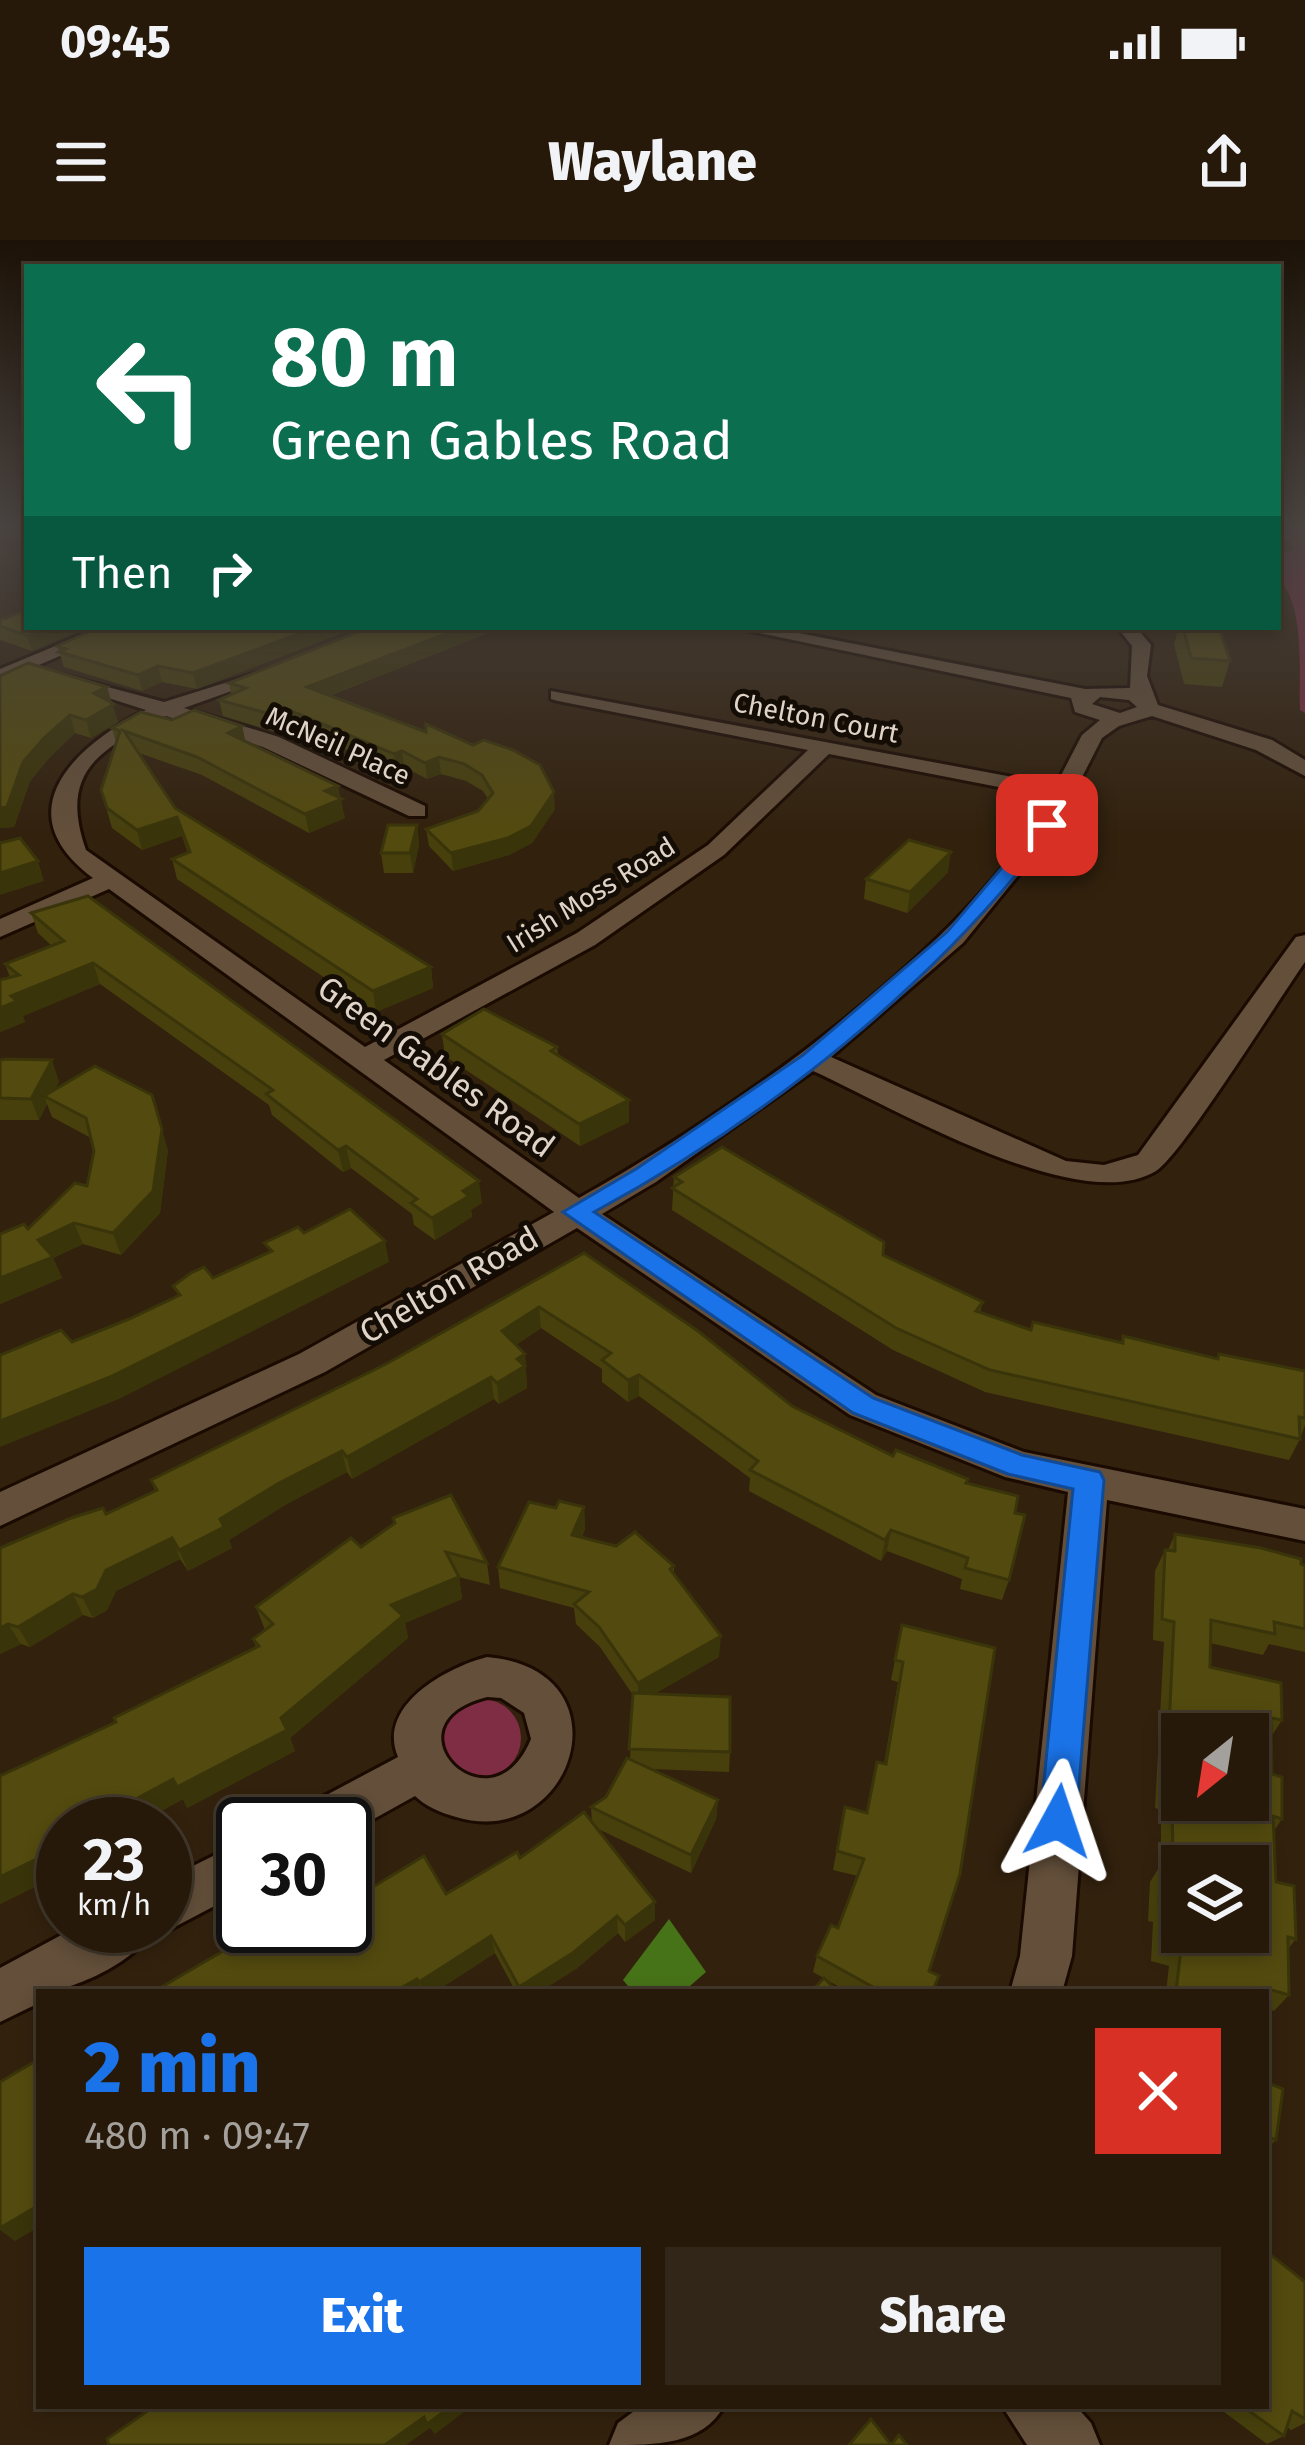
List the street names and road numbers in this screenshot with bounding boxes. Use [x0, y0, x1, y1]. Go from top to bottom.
street label: Chelton Court [731, 686, 902, 750]
street label: McNeil Place [261, 700, 415, 792]
street label: Irish Moss Road [501, 830, 681, 960]
street label: Green Gables Road [310, 968, 562, 1166]
street label: Chelton Road [352, 1218, 546, 1352]

